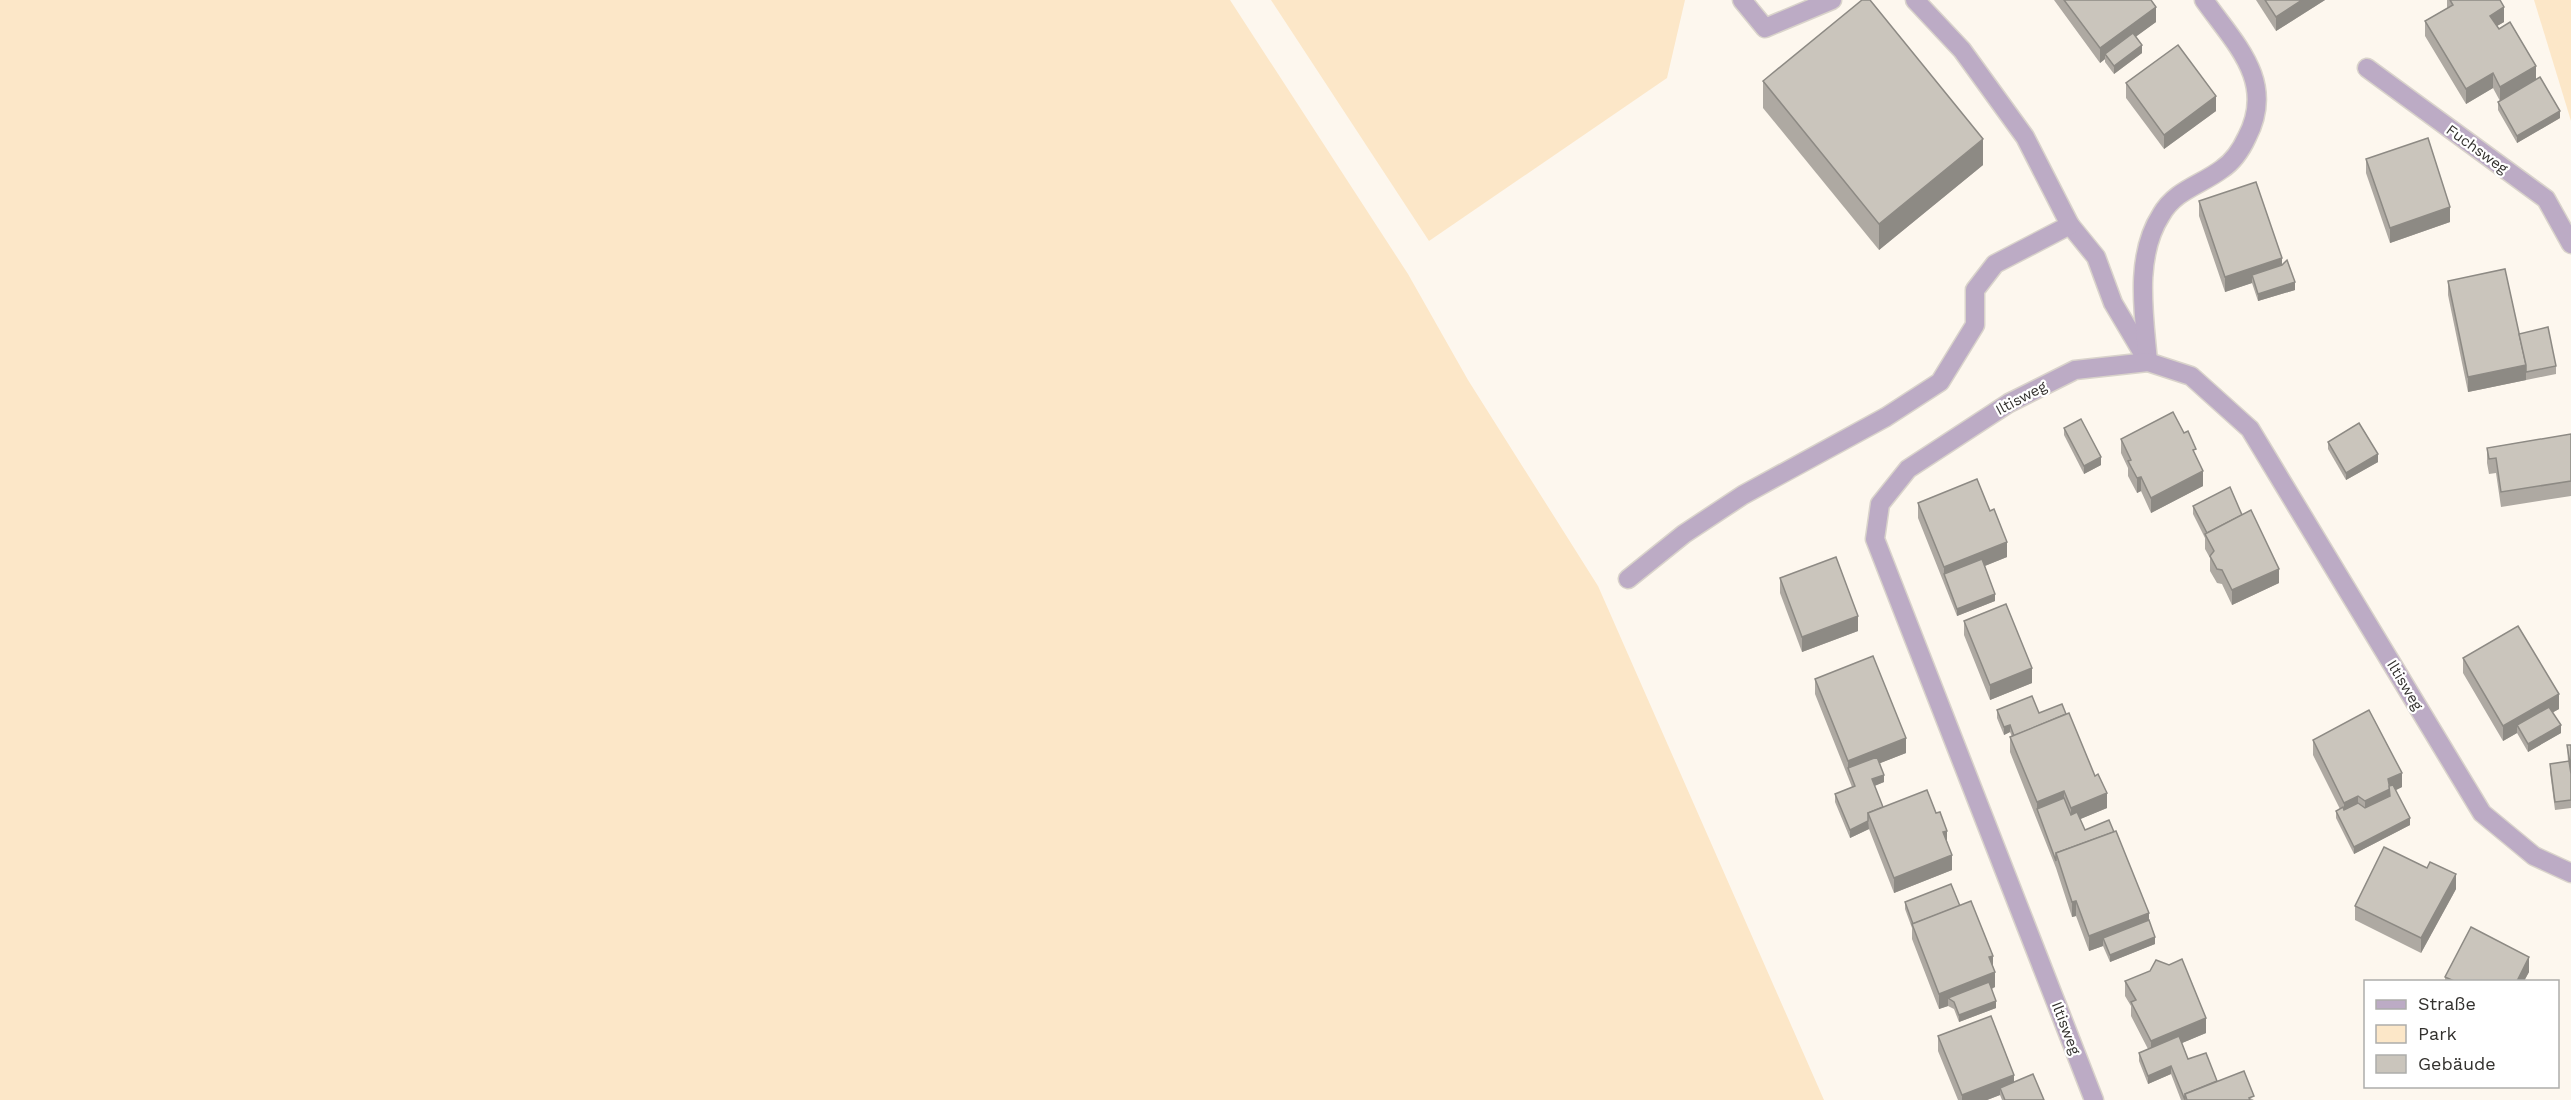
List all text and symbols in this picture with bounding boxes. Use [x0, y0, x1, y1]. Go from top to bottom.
street label: Fuchsweg [2443, 121, 2511, 177]
street label: Iltisweg [1992, 377, 2050, 419]
street label: Iltisweg [2383, 657, 2427, 713]
legend [2364, 980, 2559, 1088]
text: Straße [2418, 993, 2476, 1014]
street label: Iltisweg [2048, 999, 2084, 1057]
text: Park [2418, 1023, 2457, 1044]
text: Gebäude [2418, 1053, 2496, 1074]

